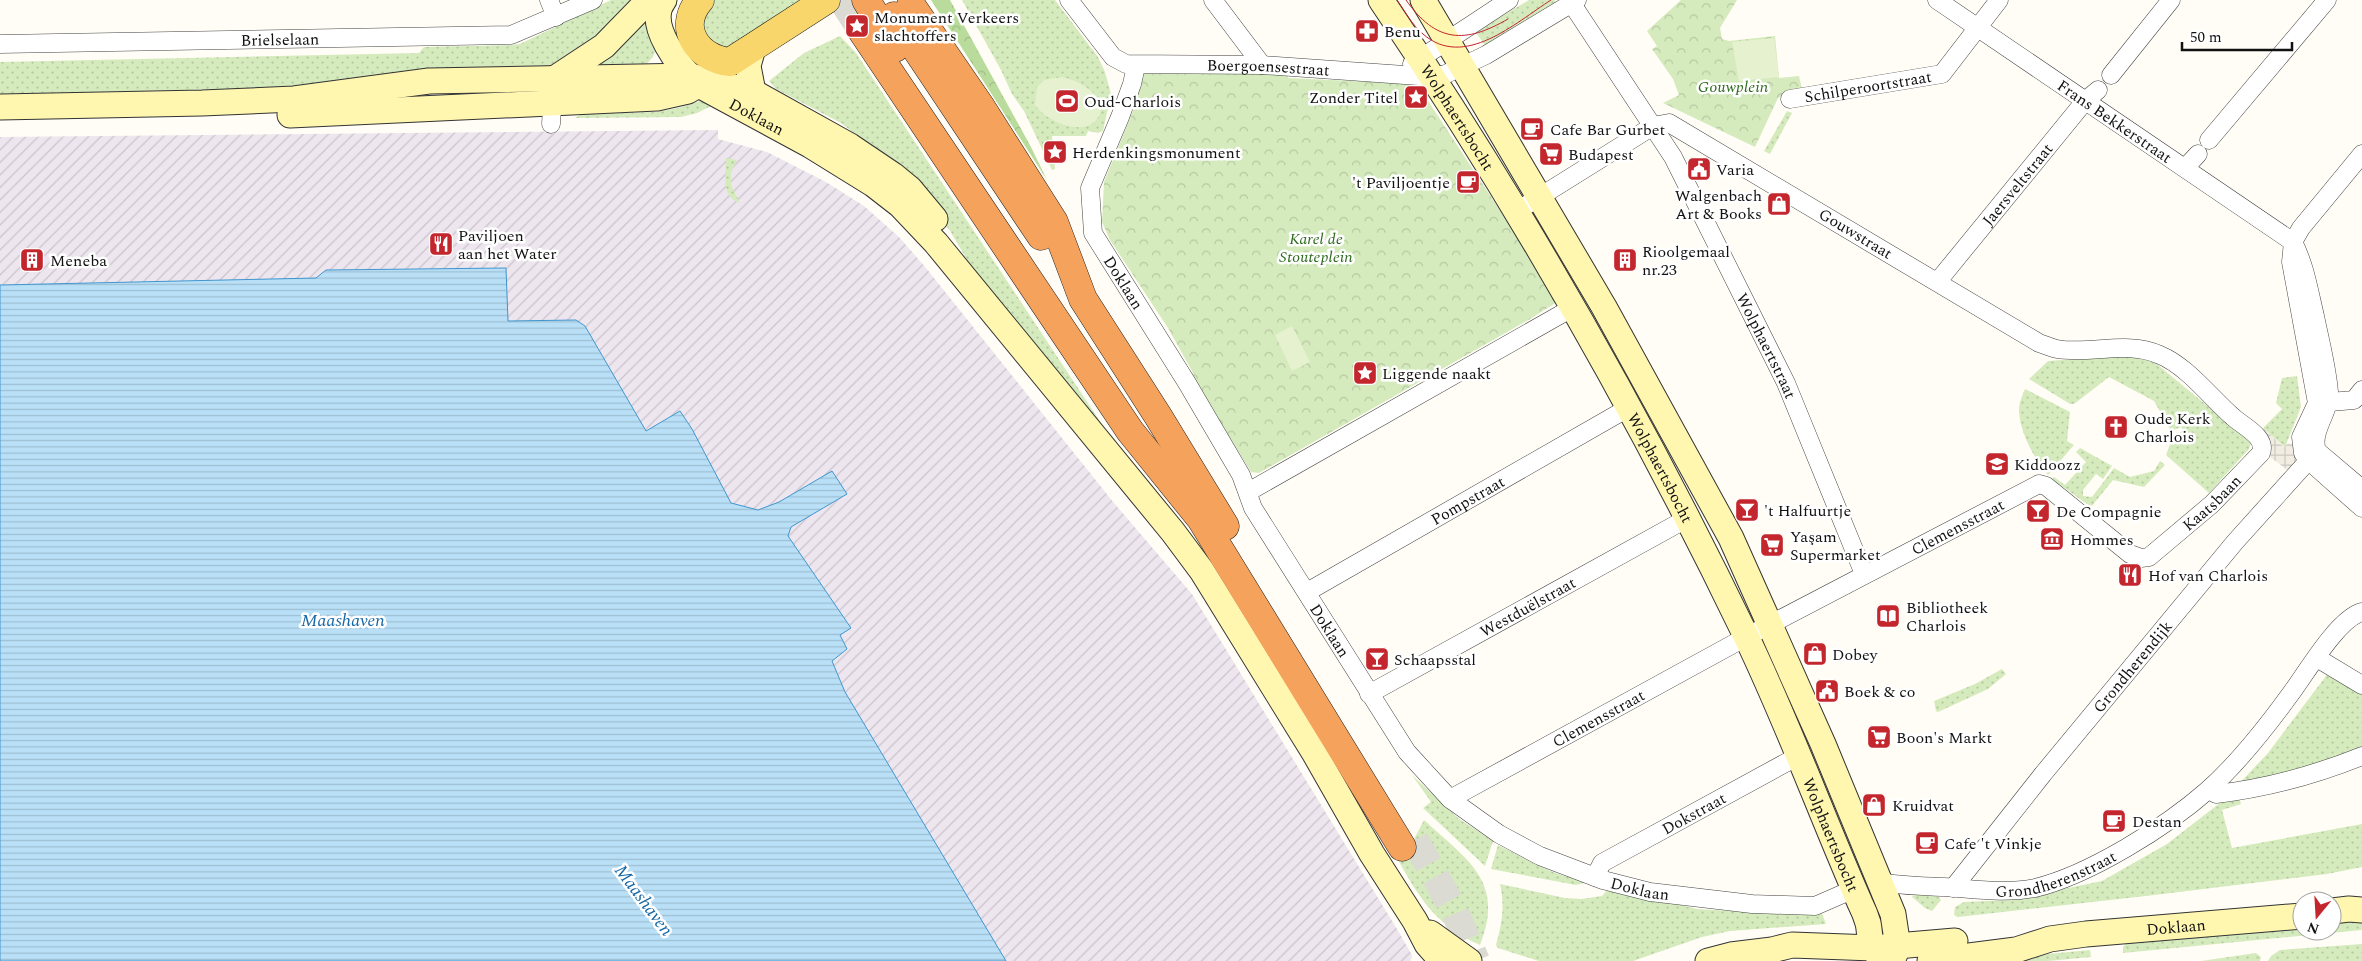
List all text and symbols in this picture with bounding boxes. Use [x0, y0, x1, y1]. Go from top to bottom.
place label: Monument Verkeers slachtoffers [874, 6, 1019, 48]
place icon: Monument Verkeers slachtoffers [844, 13, 870, 39]
pharmacy icon: Benu [1354, 18, 1380, 44]
place label: Benu [1384, 20, 1421, 44]
scale bar [2182, 20, 2292, 52]
text: 50 m [2190, 26, 2222, 49]
street label: Brielselaan [240, 27, 320, 53]
street label: Boergoensestraat [1207, 54, 1331, 83]
street label: Wolphaertsbocht [1414, 60, 1500, 176]
street label: Schilperoortstraat [1803, 65, 1934, 109]
street label: Frans Bekkerstraat [2052, 74, 2177, 170]
park label: Gouwplein [1698, 75, 1769, 99]
place icon: Zonder Titel [1403, 84, 1429, 110]
place label: Zonder Titel [1309, 86, 1398, 110]
sports icon: Oud-Charlois [1054, 88, 1080, 114]
place label: Oud-Charlois [1084, 90, 1181, 114]
street label: Doklaan [724, 92, 788, 142]
cafe icon: Cafe Bar Gurbet [1519, 116, 1545, 142]
place label: Cafe Bar Gurbet [1550, 118, 1666, 142]
street label: Jaersveltstraat [1977, 138, 2059, 231]
place icon: Herdenkingsmonument [1042, 139, 1068, 165]
place label: Herdenkingsmonument [1072, 141, 1241, 165]
supermarket icon: Budapest [1538, 141, 1564, 167]
place label: Budapest [1568, 143, 1634, 167]
public building icon: Varia [1686, 156, 1712, 182]
place label: Varia [1716, 158, 1754, 182]
cafe icon: 't Paviljoentje [1455, 169, 1481, 195]
place label: 't Paviljoentje [1352, 171, 1450, 195]
place label: Walgenbach Art & Books [1675, 184, 1762, 226]
shop icon: Walgenbach Art & Books [1766, 191, 1792, 217]
street label: Gouwstraat [1814, 202, 1897, 266]
place label: Paviljoen aan het Water [458, 224, 557, 266]
park label: Karel de Stouteplein [1279, 227, 1353, 269]
restaurant icon: Paviljoen aan het Water [428, 231, 454, 257]
place label: Rioolgemaal nr.23 [1642, 240, 1730, 282]
building icon: Meneba [19, 247, 45, 273]
building icon: Rioolgemaal nr.23 [1612, 247, 1638, 273]
place label: Meneba [50, 249, 107, 273]
street label: Doklaan [1097, 251, 1149, 314]
street label: Wolphaertstraat [1730, 289, 1802, 403]
place icon: Liggende naakt [1352, 360, 1378, 386]
place label: Liggende naakt [1382, 362, 1491, 386]
place label: Oude Kerk Charlois [2134, 407, 2211, 449]
street label: Wolphaertsbocht [1621, 408, 1699, 528]
church icon: Oude Kerk Charlois [2103, 414, 2129, 440]
school or university icon: Kiddoozz [1984, 451, 2010, 477]
place label: Kiddoozz [2014, 453, 2081, 477]
street label: Pompstraat [1427, 470, 1510, 532]
street label: Kaatsbaan [2177, 470, 2247, 537]
street label: Clemensstraat [1907, 493, 2009, 562]
bar icon: 't Halfuurtje [1734, 497, 1760, 523]
bar icon: De Compagnie [2025, 498, 2051, 524]
place label: 't Halfuurtje [1764, 499, 1851, 523]
place label: De Compagnie [2056, 500, 2162, 524]
place label: Yaşam Supermarket [1790, 525, 1881, 567]
museum icon: Hommes [2039, 526, 2065, 552]
place label: Hommes [2070, 528, 2134, 552]
supermarket icon: Yaşam Supermarket [1759, 532, 1785, 558]
restaurant icon: Hof van Charlois [2117, 562, 2143, 588]
place label: Hof van Charlois [2148, 564, 2268, 588]
street label: Westduëlstraat [1476, 571, 1581, 644]
place label: Bibliotheek Charlois [1906, 596, 1988, 638]
street label: Doklaan [1303, 599, 1355, 662]
library icon: Bibliotheek Charlois [1875, 603, 1901, 629]
water label: Maashaven [301, 607, 385, 634]
street label: Grondherendijk [2087, 615, 2178, 719]
shop icon: Dobey [1802, 641, 1828, 667]
place label: Dobey [1832, 643, 1879, 667]
bar icon: Schaapsstal [1364, 646, 1390, 672]
place label: Schaapsstal [1394, 648, 1476, 672]
public building icon: Boek & co [1814, 678, 1840, 704]
place label: Boek & co [1844, 680, 1916, 704]
street label: Clemensstraat [1548, 684, 1650, 754]
supermarket icon: Boon's Markt [1866, 724, 1892, 750]
place label: Boon's Markt [1896, 726, 1992, 750]
street label: Wolphaertsbocht [1796, 774, 1865, 896]
street label: Dokstraat [1658, 786, 1731, 841]
shop icon: Kruidvat [1861, 792, 1887, 818]
place label: Kruidvat [1892, 794, 1954, 818]
cafe icon: Destan [2101, 808, 2127, 834]
place label: Destan [2132, 810, 2182, 834]
cafe icon: Cafe 't Vinkje [1914, 830, 1940, 856]
place label: Cafe 't Vinkje [1944, 832, 2042, 856]
street label: Grondherenstraat [1995, 845, 2121, 904]
water label: Maashaven [608, 859, 680, 942]
street label: Doklaan [1608, 871, 1670, 907]
north arrow [2292, 891, 2342, 941]
street label: Doklaan [2145, 913, 2207, 942]
text: N [2304, 916, 2322, 940]

